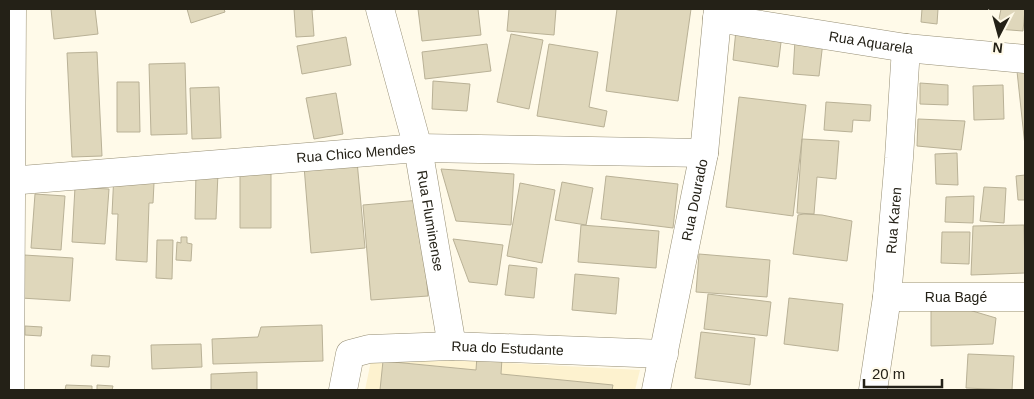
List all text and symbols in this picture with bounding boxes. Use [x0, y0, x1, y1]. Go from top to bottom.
north arrow [974, 10, 1024, 60]
street label: Rua Aquarela [828, 28, 914, 57]
text: N [992, 39, 1004, 56]
street label: Rua Chico Mendes [296, 140, 416, 166]
street label: Rua Dourado [678, 157, 711, 242]
street label: Rua Fluminense [414, 169, 447, 273]
street label: Rua Karen [883, 186, 904, 254]
street label: Rua Bagé [925, 289, 987, 305]
street label: Rua do Estudante [451, 338, 564, 358]
scale bar [864, 356, 942, 388]
text: 20 m [872, 365, 905, 382]

